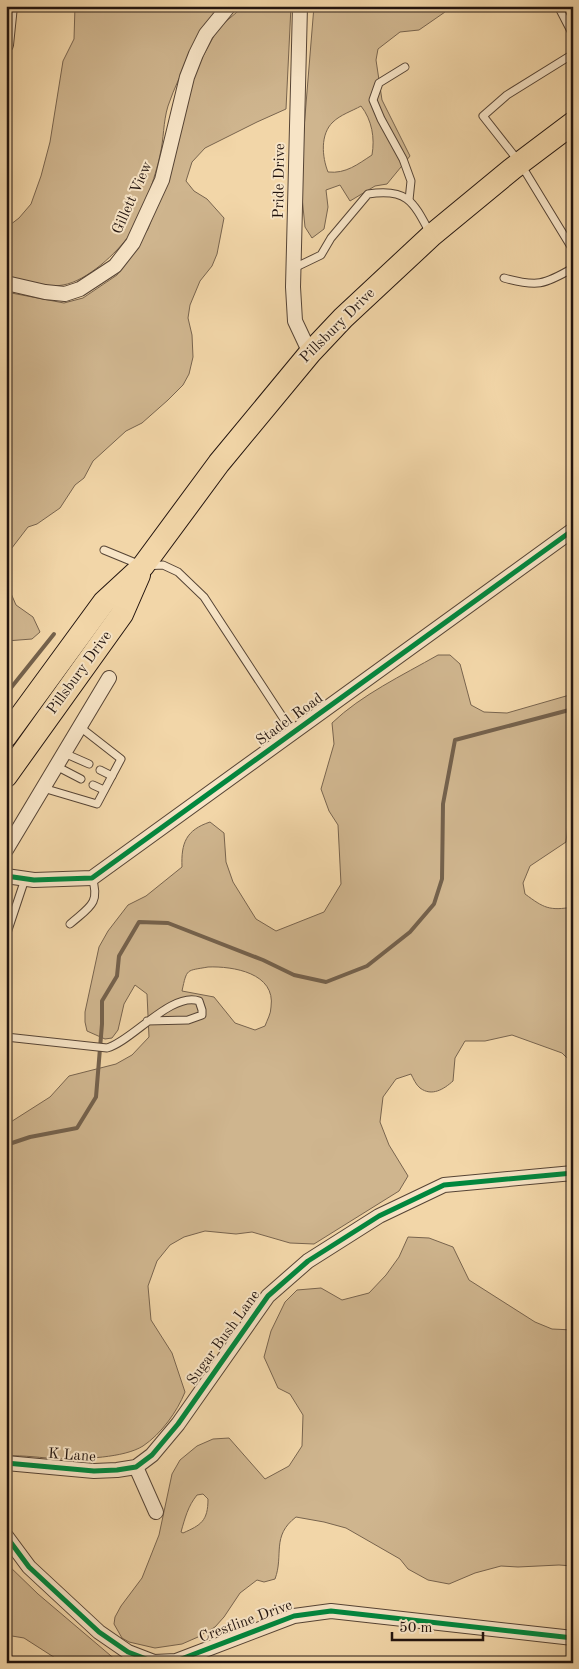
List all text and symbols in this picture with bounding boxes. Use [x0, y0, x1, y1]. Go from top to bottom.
street label: Pride Drive [272, 143, 288, 219]
street label: Gillett View [110, 159, 156, 237]
street label: Pillsbury Drive [298, 286, 378, 366]
street label: Pillsbury Drive [45, 629, 115, 717]
street label: Stadel Road [254, 691, 326, 749]
street label: Sugar Bush Lane [185, 1288, 263, 1388]
street label: K Lane [48, 1447, 97, 1465]
street label: Crestline Drive [197, 1598, 295, 1646]
scale bar [392, 1609, 483, 1641]
text: 50 m [399, 1621, 433, 1636]

